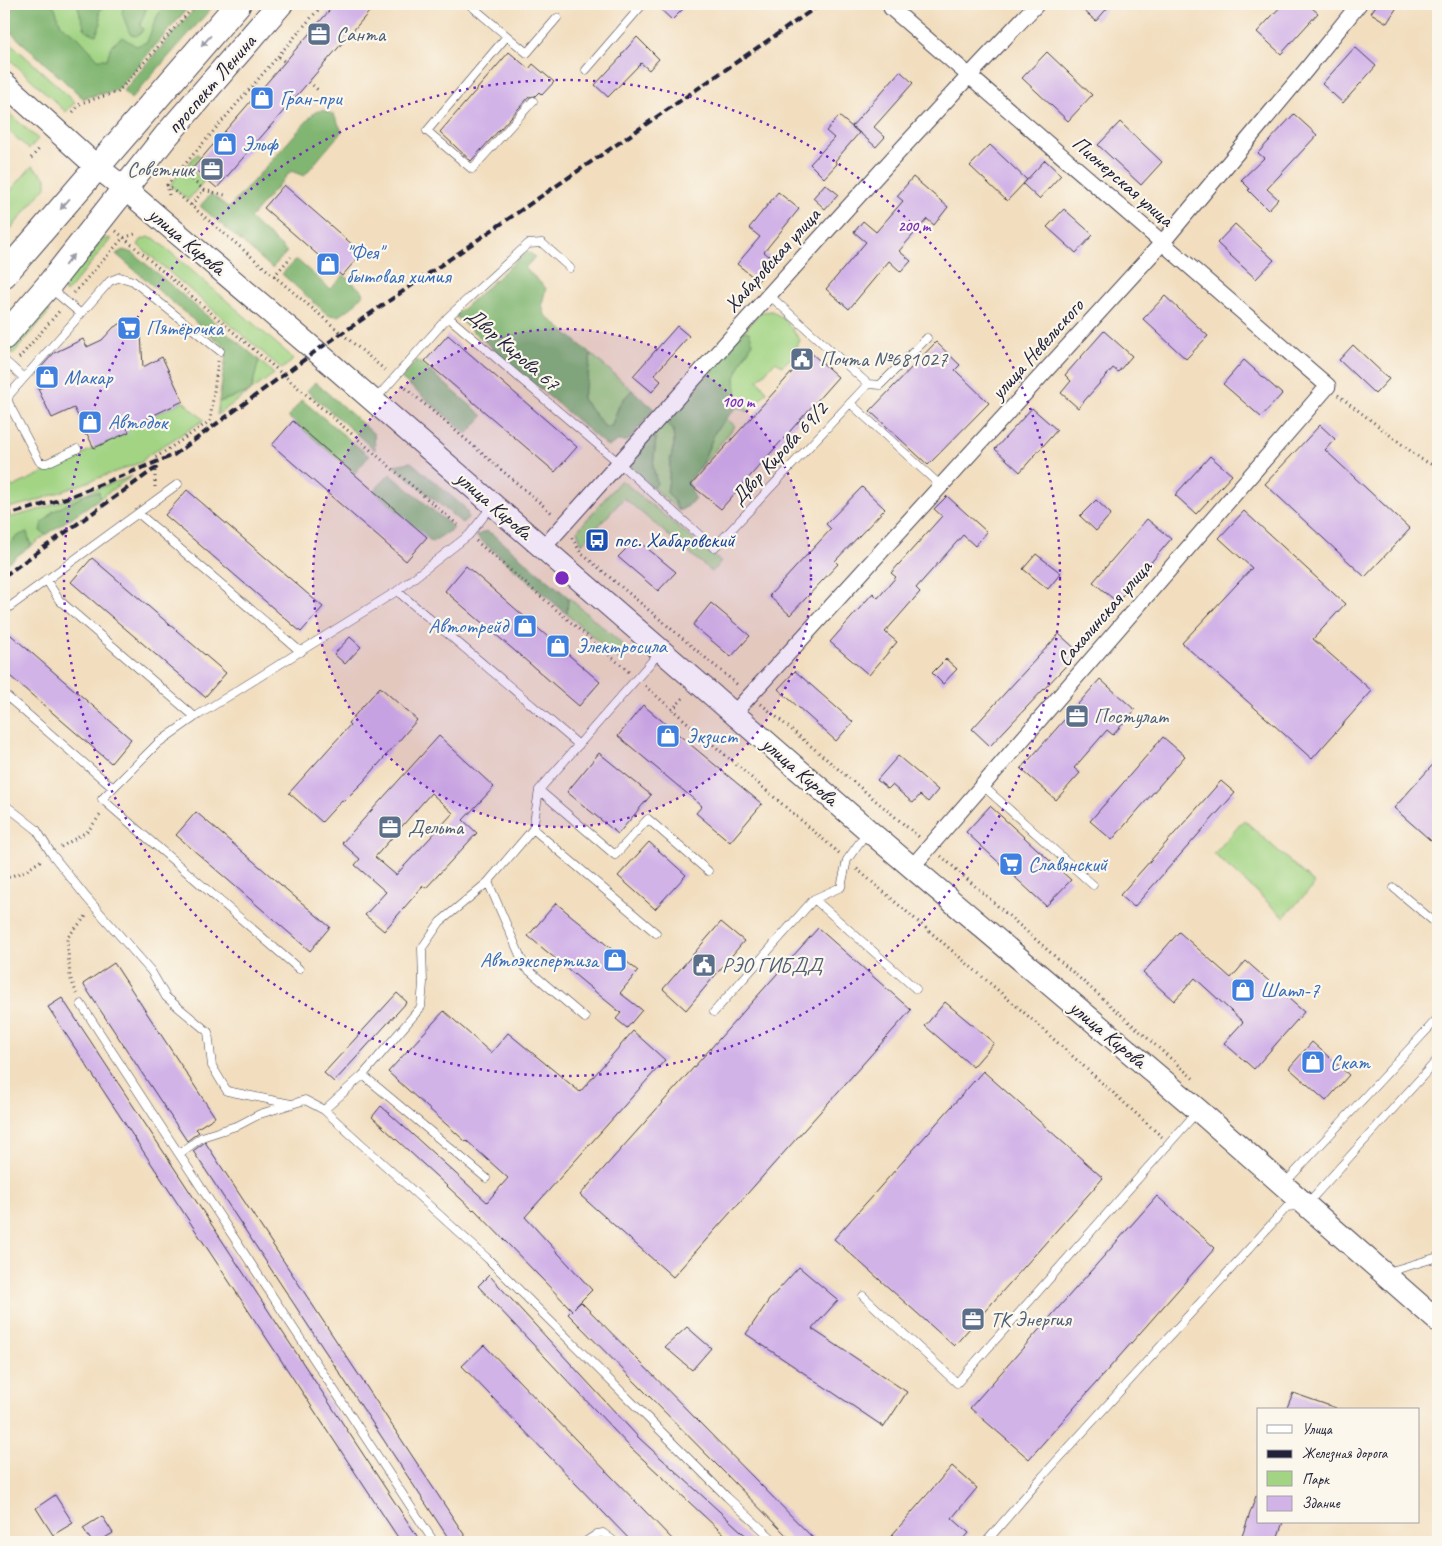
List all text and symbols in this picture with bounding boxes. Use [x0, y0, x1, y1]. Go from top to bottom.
office icon: Санта [306, 21, 332, 47]
place label: Санта [336, 21, 387, 47]
street label: проспект Ленина [161, 28, 262, 139]
one-way arrow [200, 34, 212, 46]
shop icon: Гран-при [249, 85, 275, 111]
place label: Гран-при [280, 85, 343, 111]
street label: Пионерская улица [1067, 130, 1180, 233]
shop icon: Эльф [212, 131, 238, 157]
place label: Эльф [242, 131, 279, 157]
place label: Советник [127, 156, 196, 182]
office icon: Советник [199, 156, 225, 182]
one-way arrow [59, 197, 71, 209]
street label: улица Кирова [142, 200, 233, 282]
street label: Хабаровская улица [718, 201, 827, 318]
text: 200 m [898, 217, 932, 236]
place label: "Фея" бытовая химия [346, 239, 452, 289]
shop icon: "Фея" бытовая химия [315, 251, 341, 277]
one-way arrow [63, 253, 74, 266]
street label: улица Невельского [984, 292, 1090, 406]
street label: Двор Кирова 67 [461, 302, 566, 397]
supermarket icon: Пятёрочка [116, 315, 142, 341]
place label: Пятёрочка [146, 315, 225, 341]
public building icon: Почта №681027 [789, 346, 815, 372]
place label: Почта №681027 [820, 346, 949, 372]
shop icon: Макар [34, 364, 60, 390]
place label: Макар [64, 364, 113, 390]
text: 100 m [722, 393, 756, 412]
street label: Двор Кирова 69/2 [725, 395, 834, 510]
shop icon: Автодок [77, 409, 103, 435]
place label: Автодок [108, 409, 169, 435]
street label: улица Кирова [449, 463, 539, 547]
bus stop icon: пос. Хабаровский [584, 527, 610, 553]
place label: пос. Хабаровский [614, 527, 736, 553]
street label: Сахалинская улица [1051, 553, 1158, 671]
centre of rings [553, 569, 571, 587]
place label: Автотрейд [428, 613, 511, 639]
shop icon: Автотрейд [512, 613, 538, 639]
shop icon: Электросила [545, 633, 571, 659]
place label: Электросила [576, 633, 668, 659]
office icon: Постулат [1064, 703, 1090, 729]
place label: Постулат [1094, 703, 1169, 729]
shop icon: Экзист [655, 723, 681, 749]
place label: Экзист [686, 723, 738, 749]
street label: улица Кирова [755, 729, 845, 813]
office icon: Дельта [377, 814, 403, 840]
place label: Дельта [408, 814, 465, 840]
supermarket icon: Славянский [998, 851, 1024, 877]
place label: Славянский [1028, 851, 1109, 877]
place label: Автоэкспертиза [480, 947, 600, 973]
shop icon: Автоэкспертиза [602, 947, 628, 973]
public building icon: РЭО ГИБДД [691, 952, 717, 978]
place label: РЭО ГИБДД [722, 952, 824, 978]
shop icon: Шатл-7 [1230, 977, 1256, 1003]
place label: Шатл-7 [1260, 977, 1321, 1003]
street label: улица Кирова [1063, 993, 1154, 1075]
shop icon: Скат [1300, 1049, 1326, 1075]
place label: Скат [1330, 1049, 1371, 1075]
office icon: ТК Энергия [960, 1306, 986, 1332]
place label: ТК Энергия [990, 1306, 1072, 1332]
legend [1257, 1408, 1420, 1524]
text: Улица [1302, 1420, 1333, 1439]
text: Железная дорога [1302, 1444, 1389, 1463]
text: Парк [1302, 1470, 1330, 1489]
text: Здание [1302, 1494, 1341, 1513]

